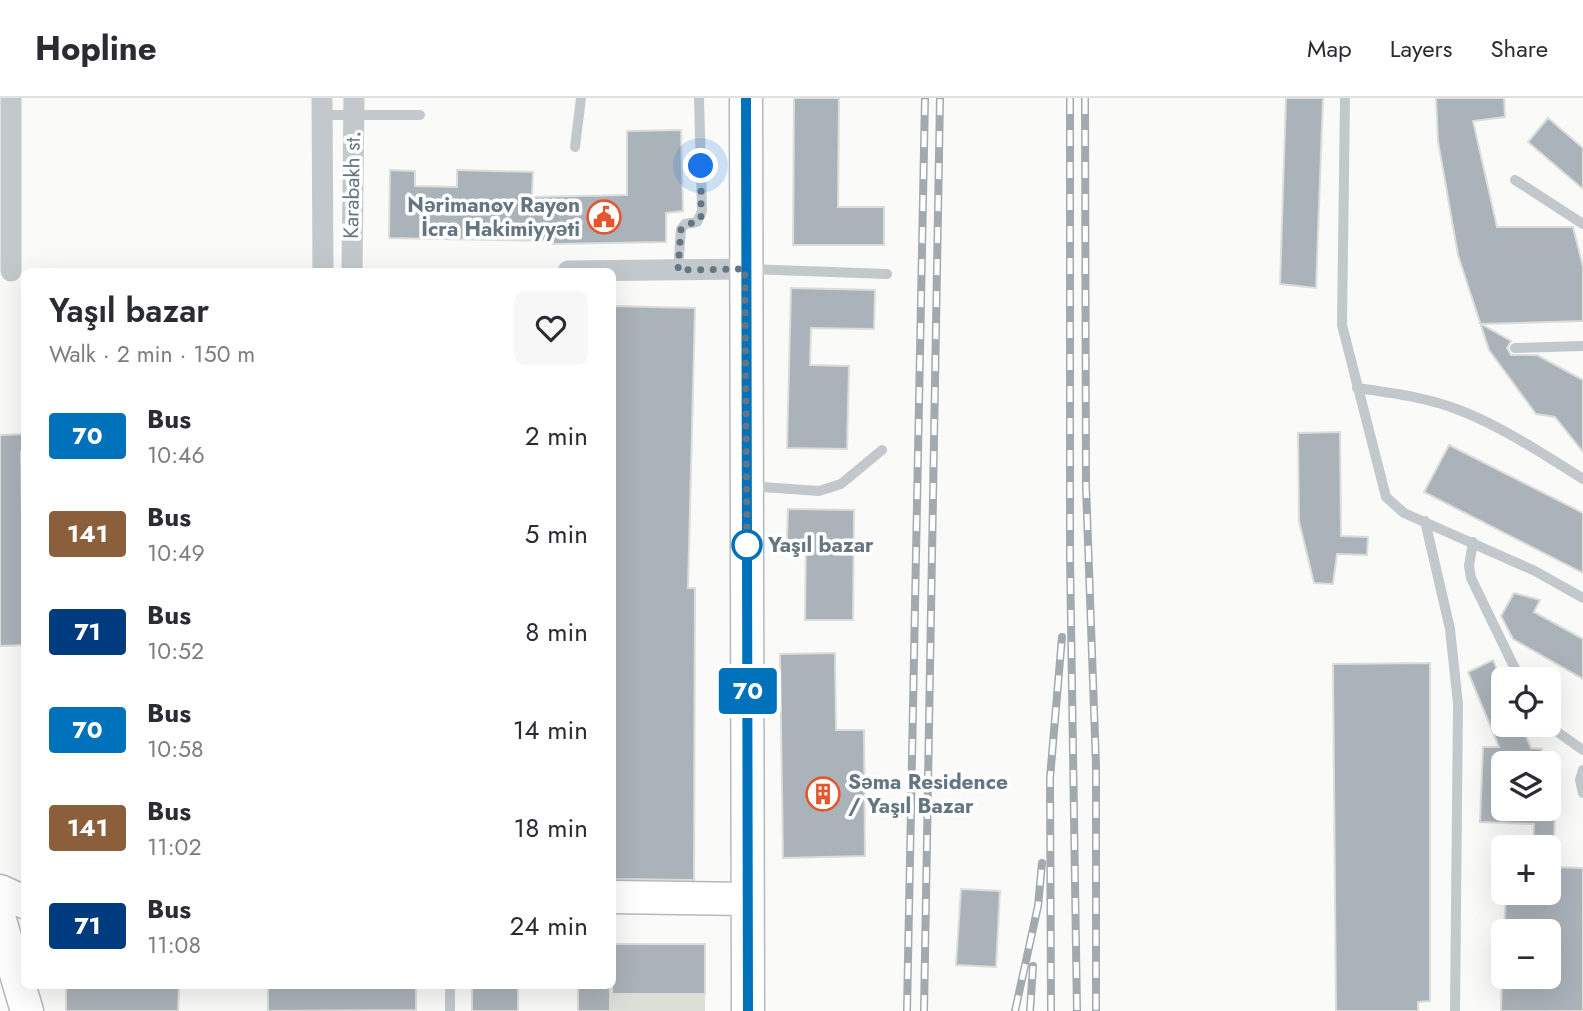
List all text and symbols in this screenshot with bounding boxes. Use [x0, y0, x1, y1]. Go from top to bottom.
text: Hopline [35, 25, 157, 72]
text: Map [1307, 31, 1352, 66]
text: Layers [1390, 31, 1452, 66]
text: Share [1490, 31, 1548, 66]
street label: Karabakh st. [336, 131, 368, 239]
your location [683, 148, 718, 183]
place label: Nərimanov Rayon İcra Hakimiyyəti [407, 190, 580, 244]
public building icon: Nərimanov Rayon İcra Hakimiyyəti [585, 198, 623, 236]
text: Yaşıl bazar [49, 287, 209, 334]
button: heart [514, 291, 588, 365]
text: Walk · 2 min · 150 m [49, 337, 255, 371]
text: Bus [147, 400, 191, 438]
text: 2 min [525, 417, 588, 455]
text: 70 [72, 418, 103, 453]
text: 10:46 [147, 438, 205, 472]
text: Bus [147, 498, 191, 536]
text: 5 min [525, 515, 588, 553]
text: 141 [67, 516, 108, 551]
marker: Yaşıl bazar [732, 530, 762, 560]
place label: Yaşıl bazar [767, 530, 874, 560]
text: 10:49 [147, 536, 205, 570]
text: Bus [147, 596, 191, 634]
text: 8 min [525, 613, 588, 651]
text: 71 [74, 614, 101, 649]
text: 10:52 [147, 634, 204, 668]
map controls [1491, 667, 1561, 989]
button: locate [1491, 667, 1561, 737]
line badge: 70 [716, 668, 780, 714]
text: 70 [733, 673, 763, 708]
text: Bus [147, 694, 191, 732]
text: 14 min [513, 711, 588, 749]
text: 70 [72, 712, 103, 747]
text: 10:58 [147, 732, 204, 766]
button: layers [1491, 751, 1561, 821]
place label: Səma Residence / Yaşıl Bazar [848, 767, 1008, 821]
building icon: Səma Residence / Yaşıl Bazar [804, 775, 842, 813]
text: Bus [147, 792, 191, 830]
text: 18 min [514, 809, 588, 847]
text: 141 [67, 810, 108, 845]
text: 11:02 [147, 830, 202, 864]
button: + [1491, 835, 1561, 905]
text: Bus [147, 890, 191, 928]
text: 24 min [510, 907, 588, 945]
text: 71 [74, 908, 101, 943]
button: − [1491, 919, 1561, 989]
text: 11:08 [147, 928, 201, 962]

